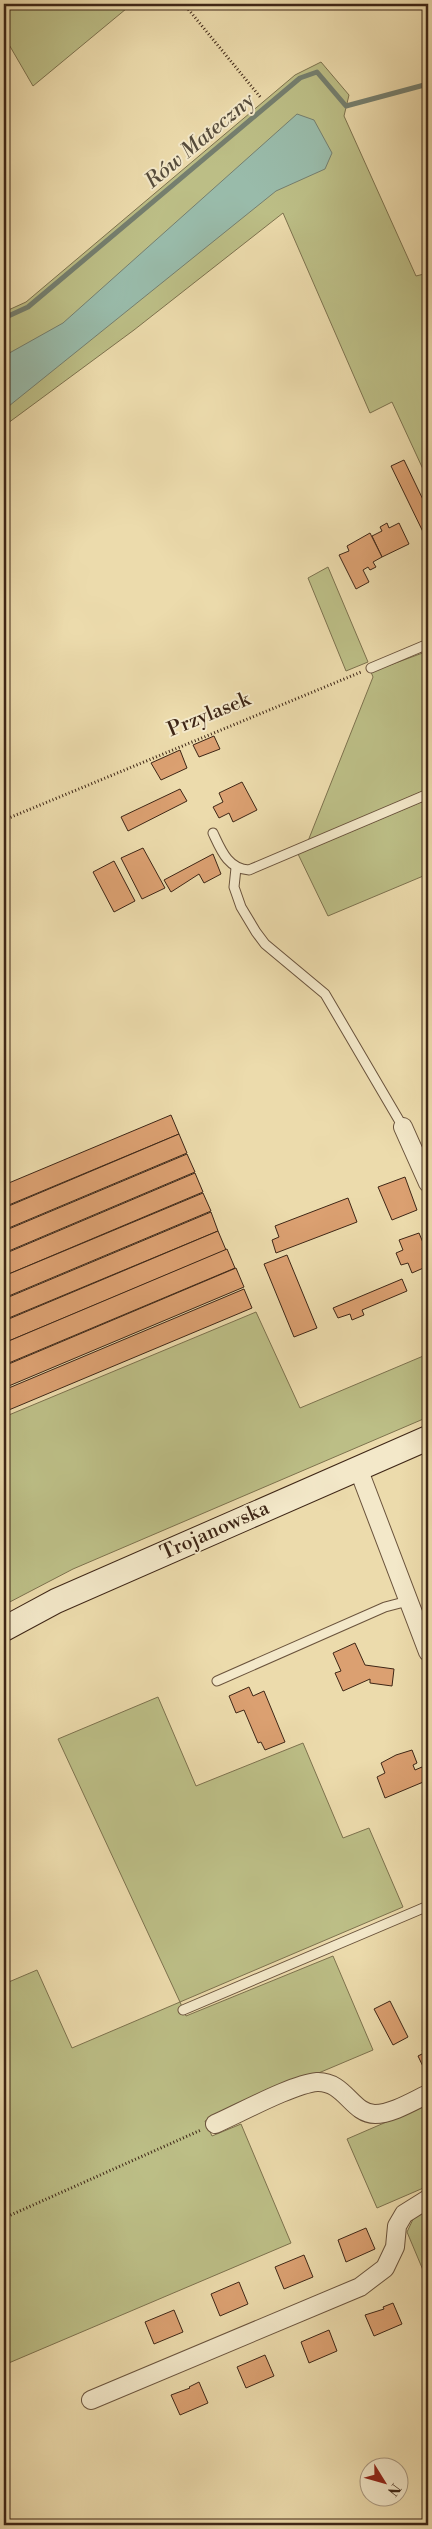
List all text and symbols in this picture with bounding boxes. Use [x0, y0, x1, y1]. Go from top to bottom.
water label: Rów Mateczny [139, 87, 261, 195]
street label: Przylasek [164, 687, 255, 743]
street label: Trojanowska [157, 1496, 274, 1566]
north arrow [360, 2456, 410, 2506]
text: N [383, 2479, 404, 2499]

